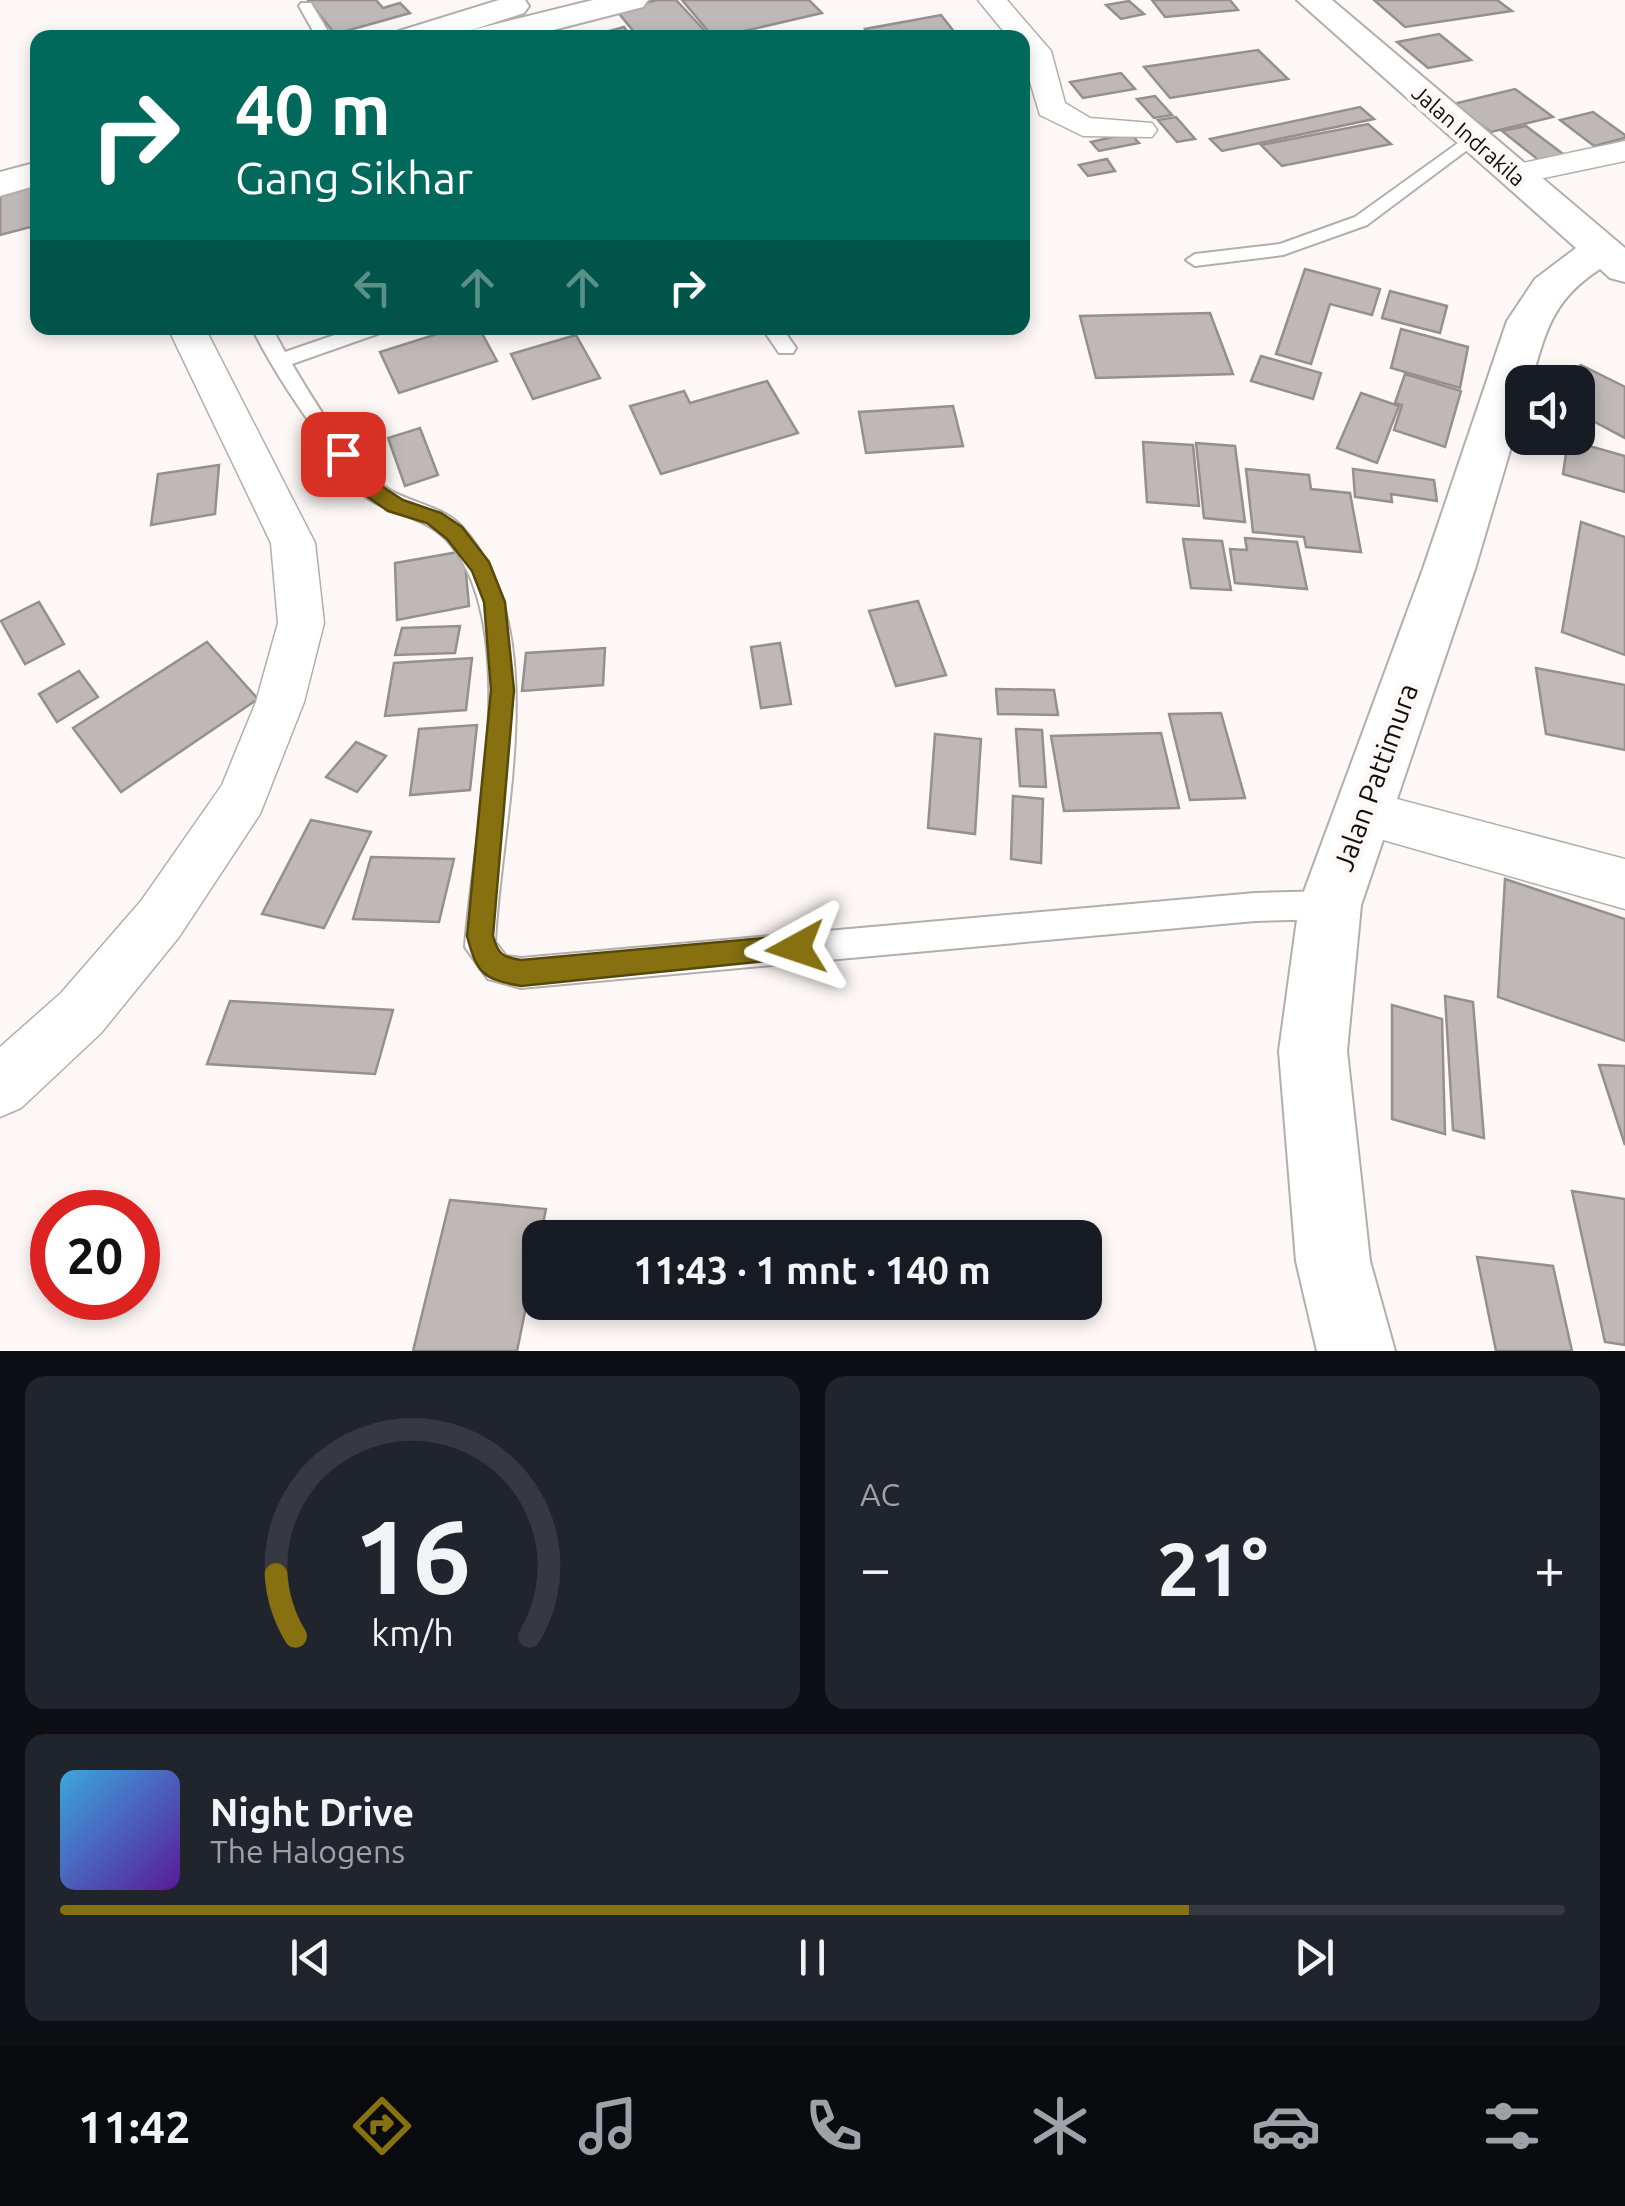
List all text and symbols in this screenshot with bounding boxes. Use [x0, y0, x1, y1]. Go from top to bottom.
icon: right [70, 70, 200, 200]
text: 40 m [235, 70, 391, 148]
street label: Jalan Indrakila [1408, 79, 1530, 191]
text: Gang Sikhar [235, 152, 473, 203]
icon: left [345, 260, 400, 315]
icon: ahead [450, 260, 505, 315]
icon: ahead [555, 260, 610, 315]
icon: right [660, 260, 715, 315]
map controls [1505, 365, 1595, 455]
button: sound [1505, 365, 1595, 455]
pin [301, 412, 386, 497]
icon: arrive [316, 427, 371, 482]
street label: Jalan Pattimura [1327, 679, 1423, 875]
position arrow [744, 896, 848, 1000]
speed limit sign: 20 [30, 1190, 160, 1320]
text: 11:43 · 1 mnt · 140 m [633, 1249, 991, 1291]
text: AC [860, 1476, 900, 1512]
text: 16 [354, 1497, 471, 1614]
text: 21° [1157, 1526, 1268, 1610]
text: − [860, 1537, 891, 1598]
text: + [1534, 1537, 1565, 1598]
text: km/h [371, 1613, 454, 1653]
text: Night Drive [210, 1791, 414, 1833]
text: The Halogens [210, 1833, 405, 1869]
icon: previous [283, 1930, 338, 1985]
icon: pause [785, 1930, 840, 1985]
icon: next [1287, 1930, 1342, 1985]
icon: directions [347, 2091, 417, 2161]
icon: music [573, 2091, 643, 2161]
icon: phone [799, 2091, 869, 2161]
icon: climate [1025, 2091, 1095, 2161]
icon: car [1251, 2091, 1321, 2161]
icon: filters [1477, 2091, 1547, 2161]
text: 11:42 [78, 2101, 191, 2152]

